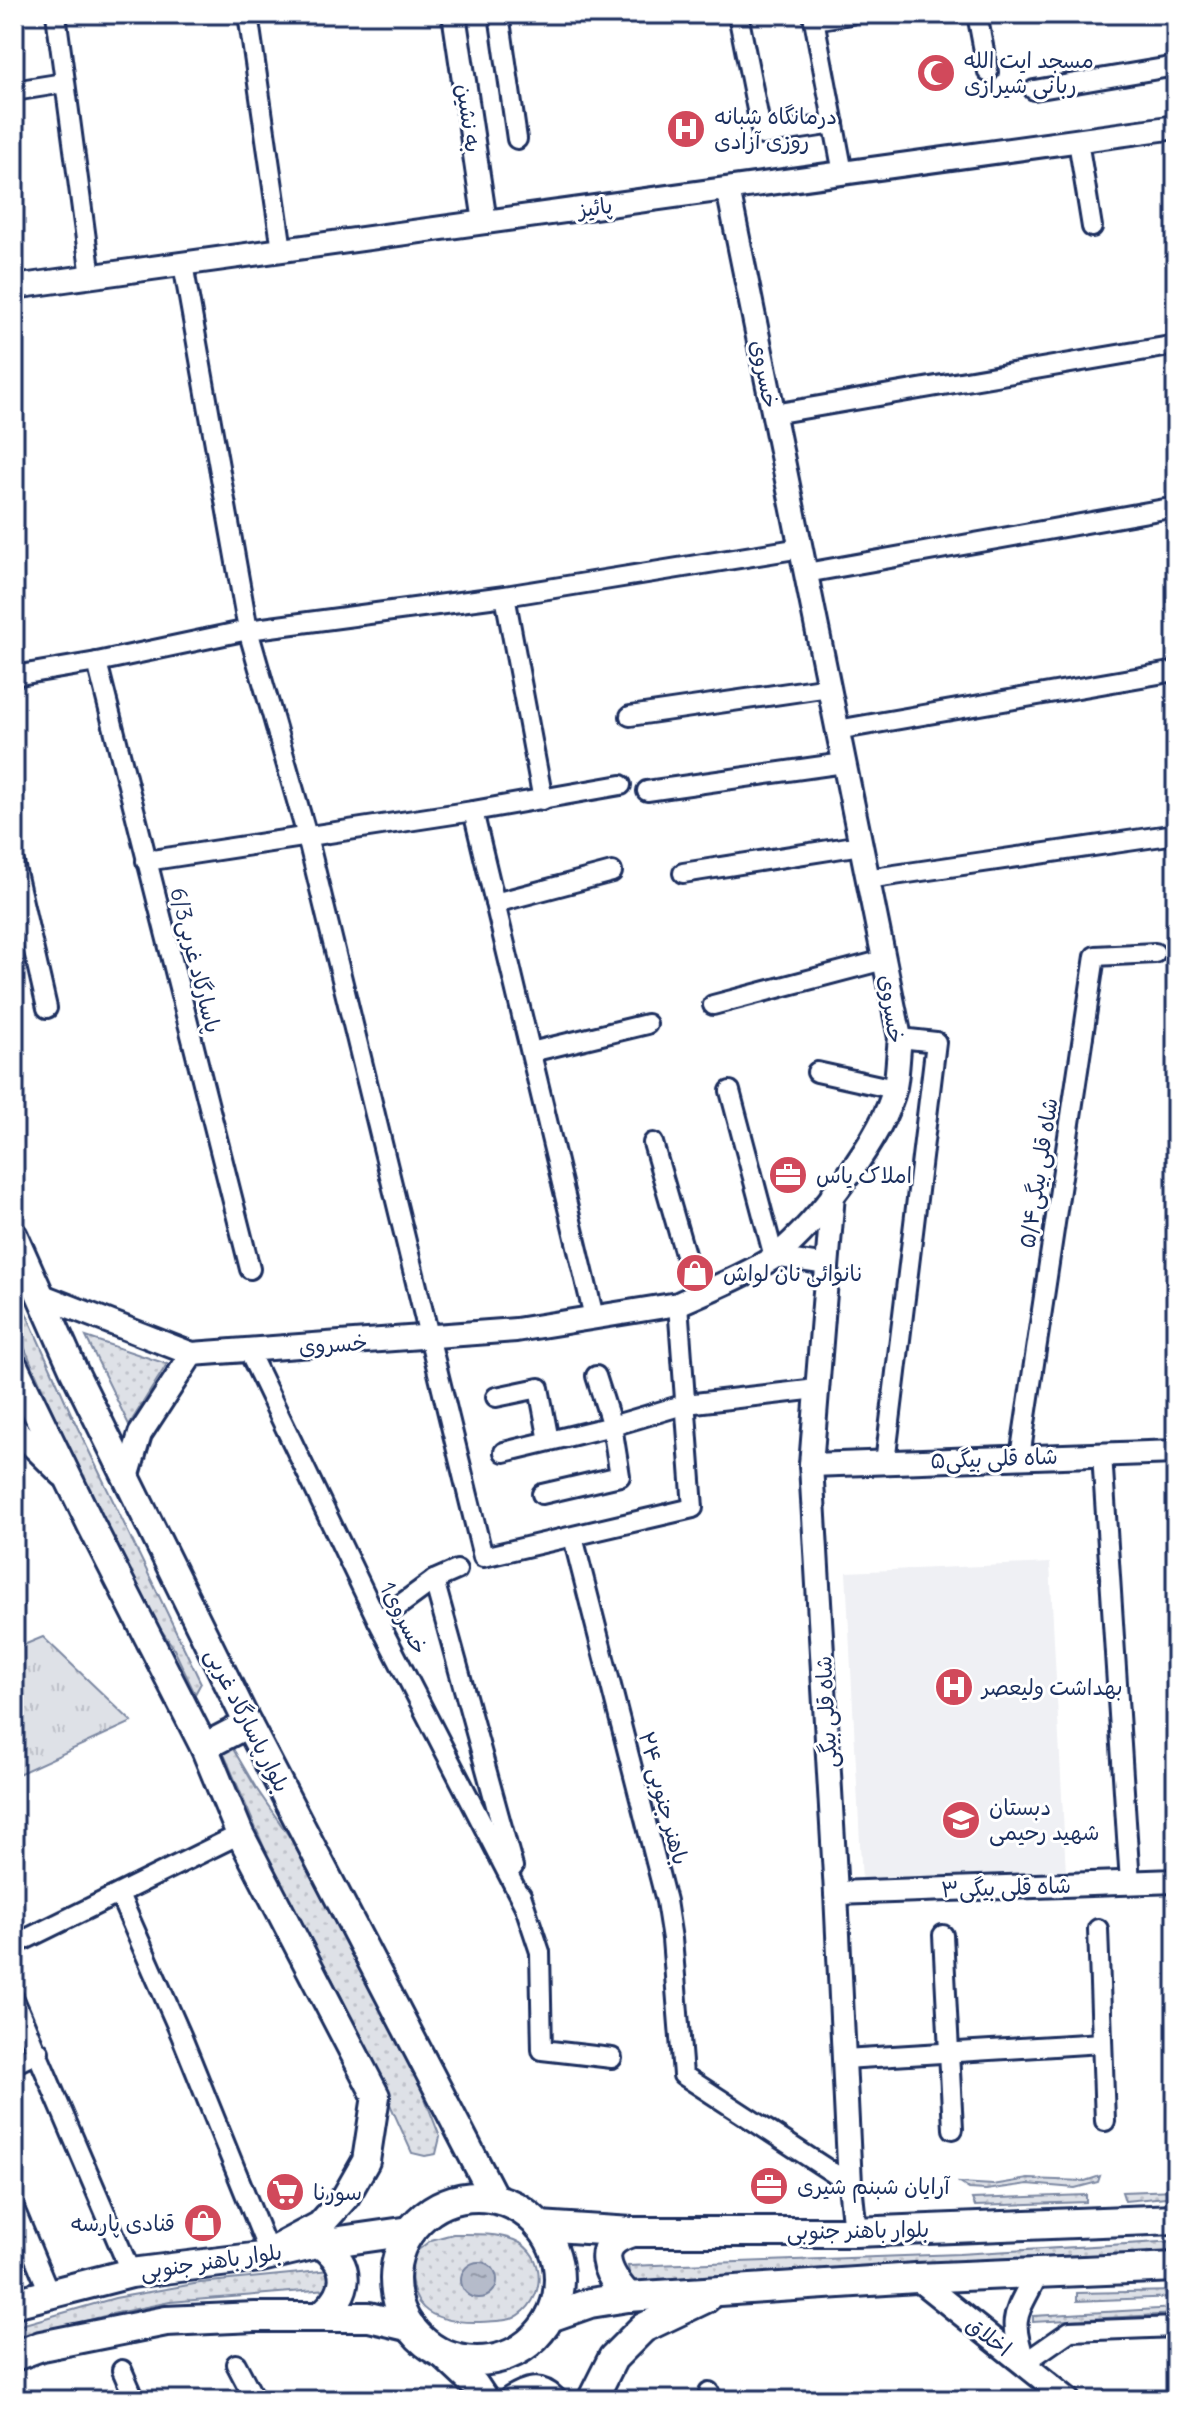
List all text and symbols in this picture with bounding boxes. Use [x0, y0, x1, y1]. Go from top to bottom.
place label: مسجد ایت الله ربانی شیرازی [964, 46, 1094, 100]
mosque icon: مسجد ایت الله ربانی شیرازی [915, 52, 957, 94]
street label: به نشین [450, 82, 488, 154]
place label: درمانگاه شبانه روزی آزادی [714, 102, 837, 155]
hospital icon: درمانگاه شبانه روزی آزادی [665, 108, 707, 150]
street label: پائیز [574, 191, 614, 225]
street label: خسروى [745, 337, 785, 411]
street label: پاسارگاد غربی6/3 [163, 884, 228, 1036]
street label: خسروى [873, 973, 911, 1045]
street label: شاه قلی بیگی۵/۴ [1012, 1096, 1065, 1250]
office icon: املاک یاس [767, 1154, 809, 1196]
place label: املاک یاس [816, 1161, 912, 1189]
shop icon: نانوائی نان لواش [674, 1252, 716, 1294]
place label: نانوائی نان لواش [723, 1259, 863, 1288]
street label: خسروى [298, 1328, 368, 1360]
street label: شاه قلی بیگی۵ [930, 1442, 1058, 1475]
street label: خسروى1 [374, 1577, 434, 1659]
street label: بلوار پاسارگاد غربی [199, 1643, 296, 1797]
street label: شاه قلی بیگی [809, 1655, 844, 1769]
hospital icon: بهداشت ولیعصر [933, 1666, 975, 1708]
place label: بهداشت ولیعصر [980, 1673, 1123, 1701]
street label: ۲۴ باهنر جنوبی [632, 1728, 695, 1868]
place label: دبستان شهید رحیمی [989, 1793, 1099, 1847]
school or university icon: دبستان شهید رحیمی [940, 1799, 982, 1841]
street label: شاه قلی بیگی۳ [940, 1871, 1072, 1904]
office icon: آرایان شبنم شیری [748, 2165, 790, 2207]
supermarket icon: سورنا [264, 2171, 306, 2213]
place label: آرایان شبنم شیری [797, 2172, 951, 2203]
place label: سورنا [313, 2178, 362, 2207]
shop icon: قنادی پارسه [182, 2202, 224, 2244]
place label: قنادی پارسه [71, 2209, 175, 2238]
street label: بلوار باهنر جنوبی [786, 2215, 930, 2246]
street label: بلوار باهنر جنوبی [138, 2237, 284, 2286]
street label: اخلاق [961, 2310, 1017, 2362]

